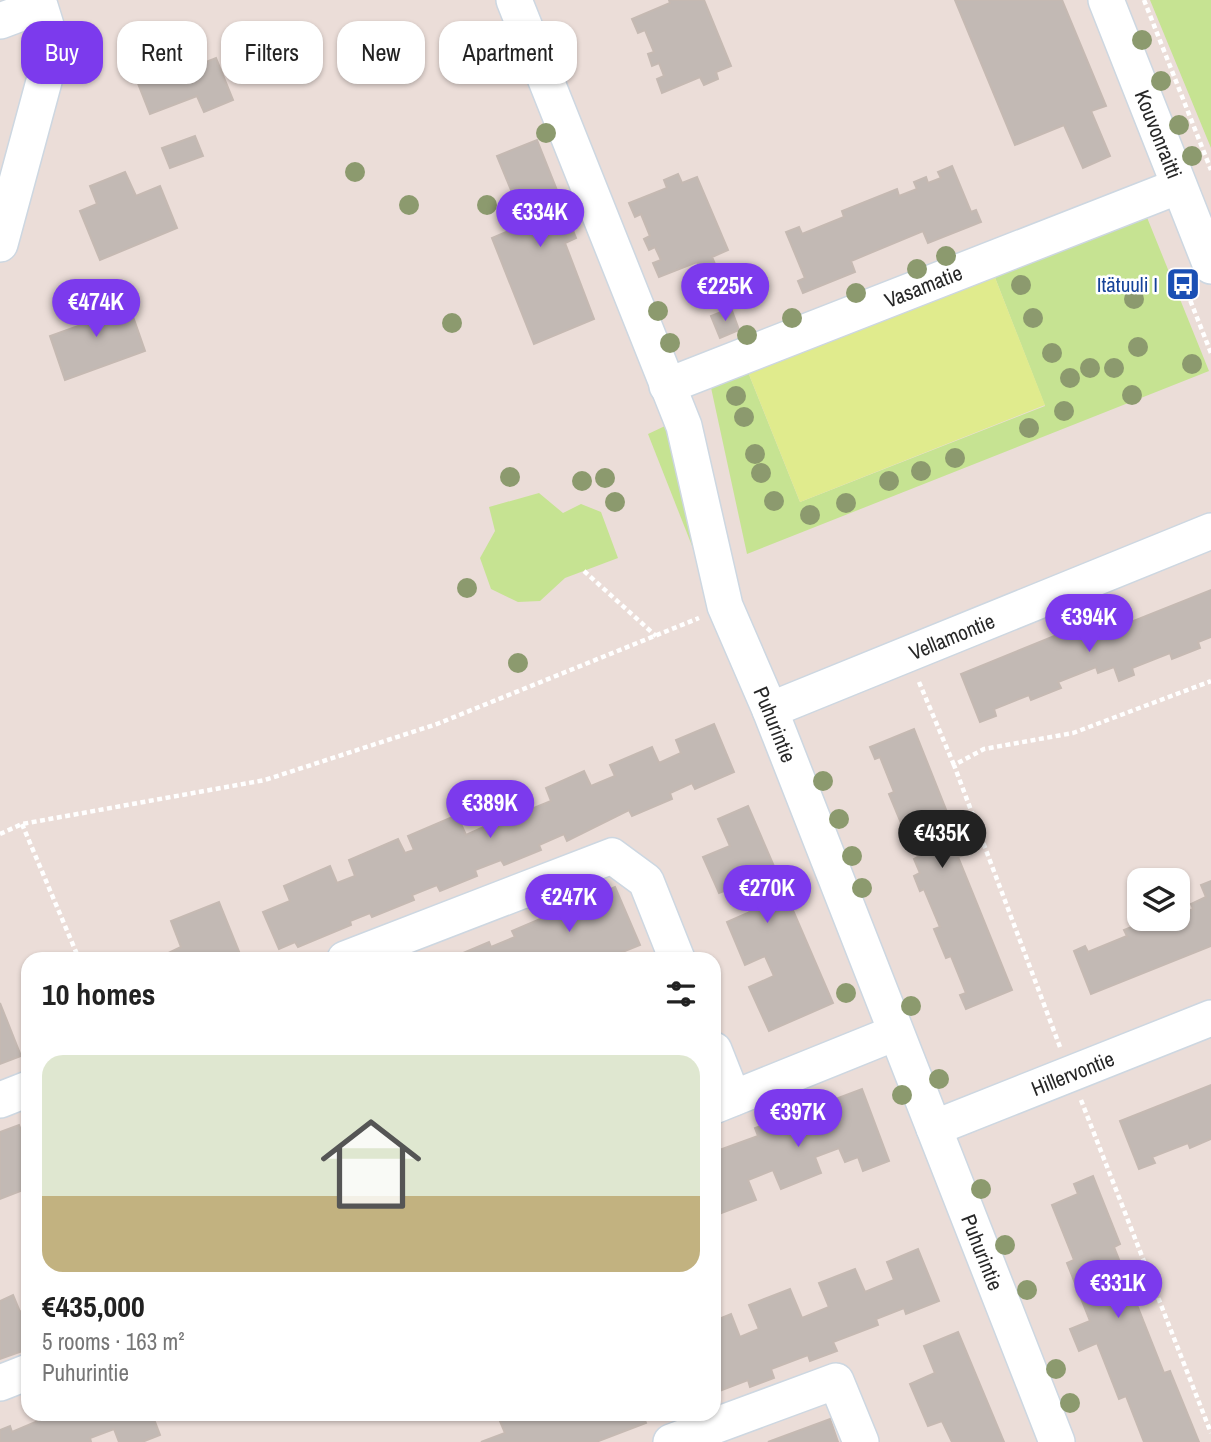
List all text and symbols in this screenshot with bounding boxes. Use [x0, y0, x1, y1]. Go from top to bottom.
chip: Buy [21, 21, 103, 84]
chip: Rent [117, 21, 207, 84]
chip: Filters [221, 21, 323, 84]
chip: New [337, 21, 425, 84]
chip: Apartment [439, 21, 577, 84]
street label: Kouvonraitti [1128, 85, 1189, 182]
pin: €334K [491, 190, 589, 249]
text: €334K [512, 196, 568, 227]
street label: Vasamatie [880, 258, 966, 314]
pin: €225K [676, 264, 774, 323]
bus stop icon: Itätuuli I [1164, 265, 1202, 303]
text: €225K [697, 270, 753, 301]
place label: Itätuuli I [1097, 270, 1158, 299]
pin: €474K [47, 280, 145, 339]
text: €474K [68, 286, 124, 317]
pin: €394K [1040, 594, 1138, 654]
text: €394K [1061, 601, 1117, 632]
street label: Vellamontie [904, 606, 999, 667]
street label: Puhurintie [747, 682, 804, 767]
pin: €389K [441, 780, 539, 840]
text: €389K [462, 787, 518, 818]
pin: €435K [893, 810, 991, 870]
text: €435K [914, 817, 970, 848]
pin: €270K [718, 866, 816, 925]
map controls [1127, 868, 1190, 931]
button: layers [1127, 868, 1190, 931]
text: €270K [739, 872, 795, 903]
pin: €247K [520, 874, 618, 934]
text: €247K [541, 881, 597, 912]
text: 10 homes [42, 974, 156, 1014]
icon: filters [662, 975, 700, 1013]
street label: Hillervontie [1027, 1043, 1118, 1103]
pin: €397K [749, 1090, 847, 1149]
text: €397K [770, 1096, 826, 1127]
icon: home [308, 1101, 434, 1227]
street label: Puhurintie [955, 1210, 1011, 1295]
pin: €331K [1069, 1260, 1167, 1320]
text: €331K [1090, 1267, 1146, 1298]
text: €435,000 [42, 1286, 145, 1326]
text: 5 rooms · 163 m² [42, 1326, 185, 1357]
text: Puhurintie [42, 1357, 129, 1388]

